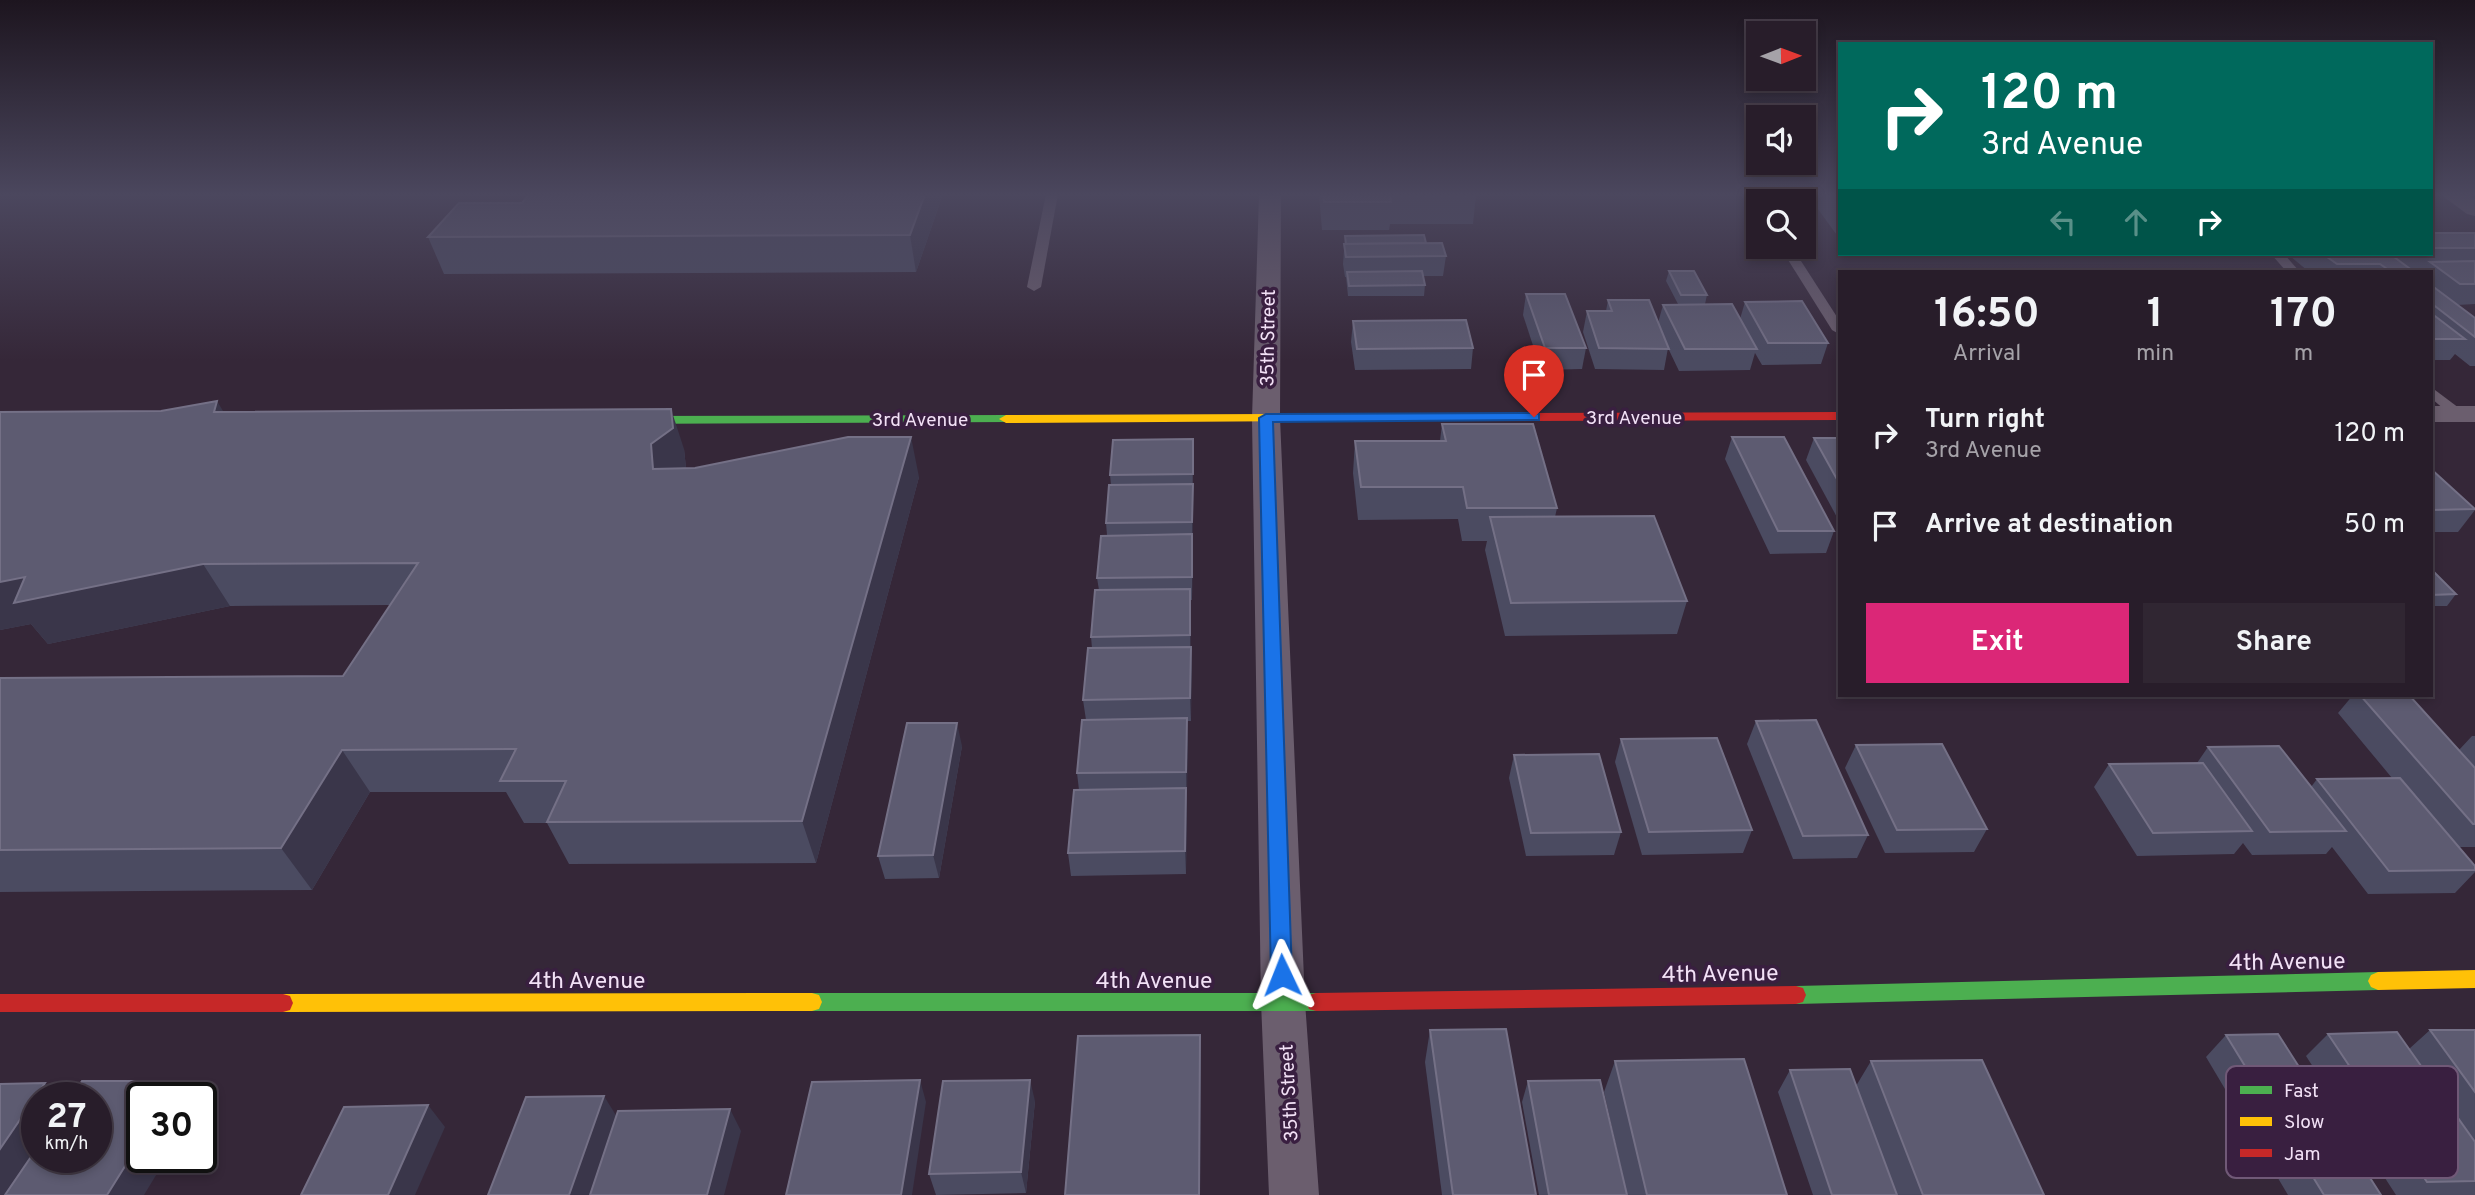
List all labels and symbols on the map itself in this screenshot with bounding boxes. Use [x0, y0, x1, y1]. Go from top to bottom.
north arrow [1746, 21, 1816, 91]
street label: 35th Street [1256, 289, 1282, 387]
pin [1504, 345, 1564, 417]
street label: 3rd Avenue [1586, 407, 1682, 431]
street label: 3rd Avenue [872, 409, 968, 433]
position arrow [1245, 938, 1319, 1012]
street label: 4th Avenue [2228, 948, 2346, 979]
street label: 4th Avenue [1661, 960, 1779, 991]
street label: 4th Avenue [529, 968, 645, 997]
street label: 4th Avenue [1096, 968, 1212, 997]
street label: 35th Street [1275, 1044, 1305, 1142]
legend [2226, 1066, 2458, 1178]
text: Fast [2284, 1080, 2319, 1104]
speed limit sign: 30 [126, 1082, 217, 1173]
text: Slow [2284, 1111, 2324, 1135]
text: Jam [2284, 1143, 2321, 1167]

